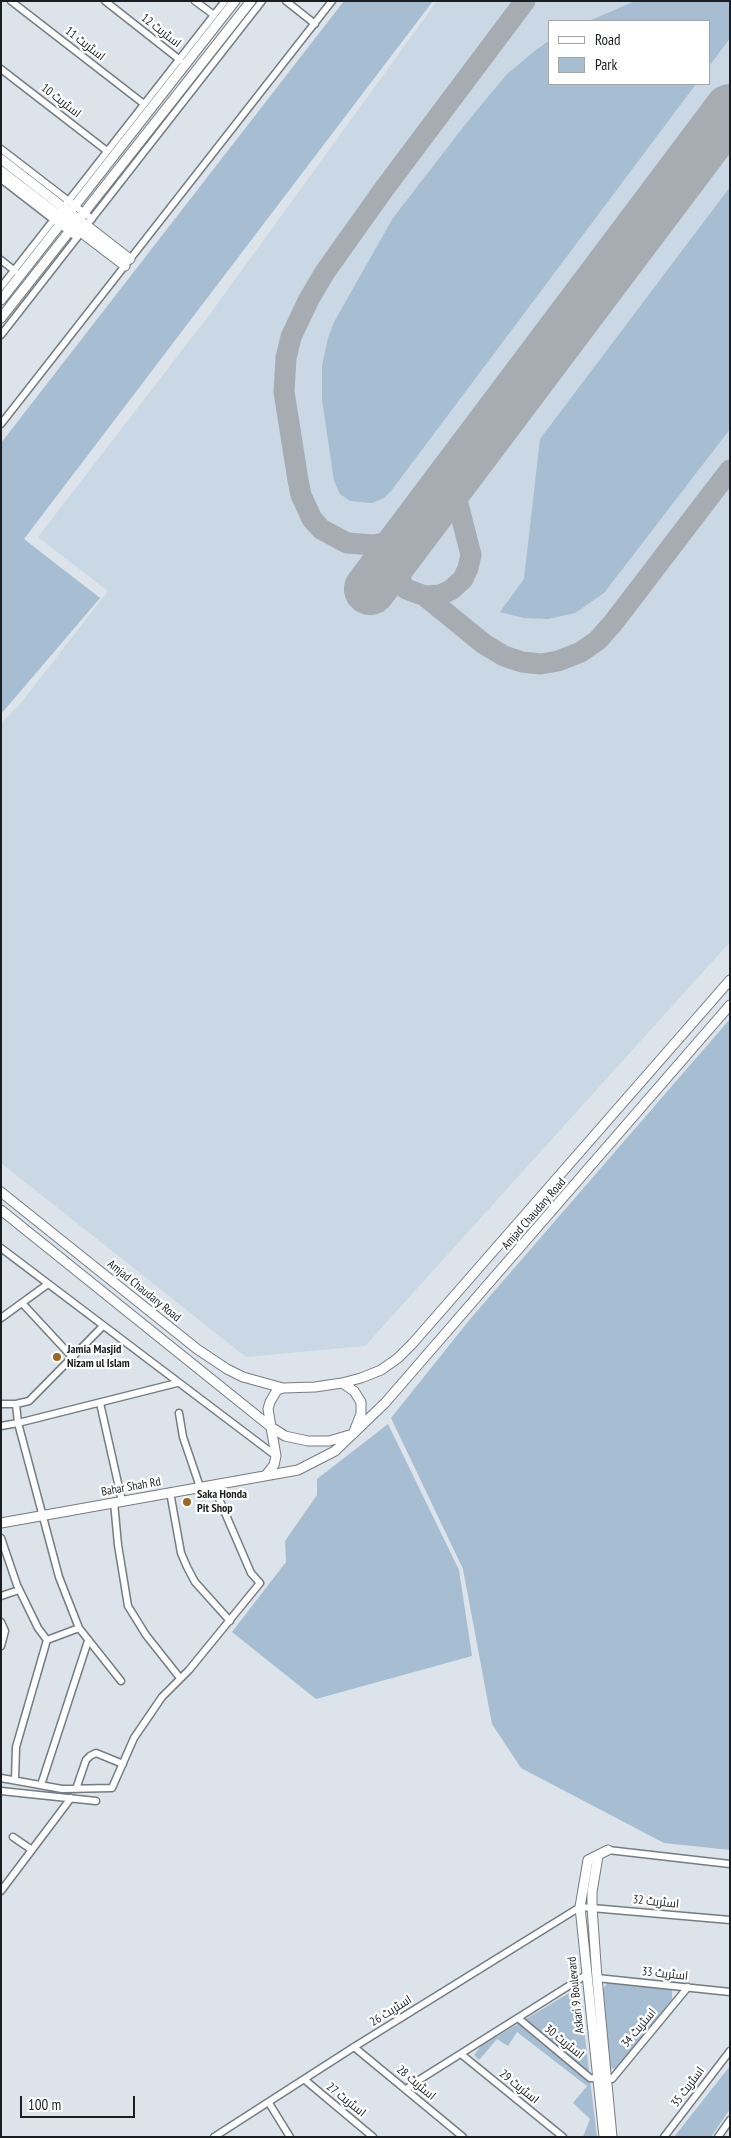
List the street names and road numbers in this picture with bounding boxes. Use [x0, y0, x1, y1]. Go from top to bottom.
street label: اسٹریٹ 12 [138, 11, 184, 51]
street label: اسٹریٹ 11 [62, 24, 108, 64]
street label: اسٹریٹ 10 [38, 81, 84, 121]
street label: Amjad Chaudary Road [499, 1175, 569, 1253]
street label: Amjad Chaudary Road [104, 1257, 184, 1325]
street label: Bahar Shah Rd [100, 1475, 162, 1499]
street label: اسٹریٹ 32 [632, 1892, 680, 1912]
street label: Askari 9 Boulevard [565, 1956, 587, 2034]
street label: اسٹریٹ 33 [641, 1964, 689, 1984]
street label: اسٹریٹ 26 [367, 1993, 415, 2029]
street label: اسٹریٹ 34 [618, 2006, 660, 2050]
street label: اسٹریٹ 30 [541, 2022, 587, 2062]
street label: اسٹریٹ 28 [394, 2062, 438, 2104]
street label: اسٹریٹ 35 [668, 2064, 708, 2110]
street label: اسٹریٹ 29 [496, 2067, 542, 2107]
street label: اسٹریٹ 27 [323, 2080, 369, 2120]

